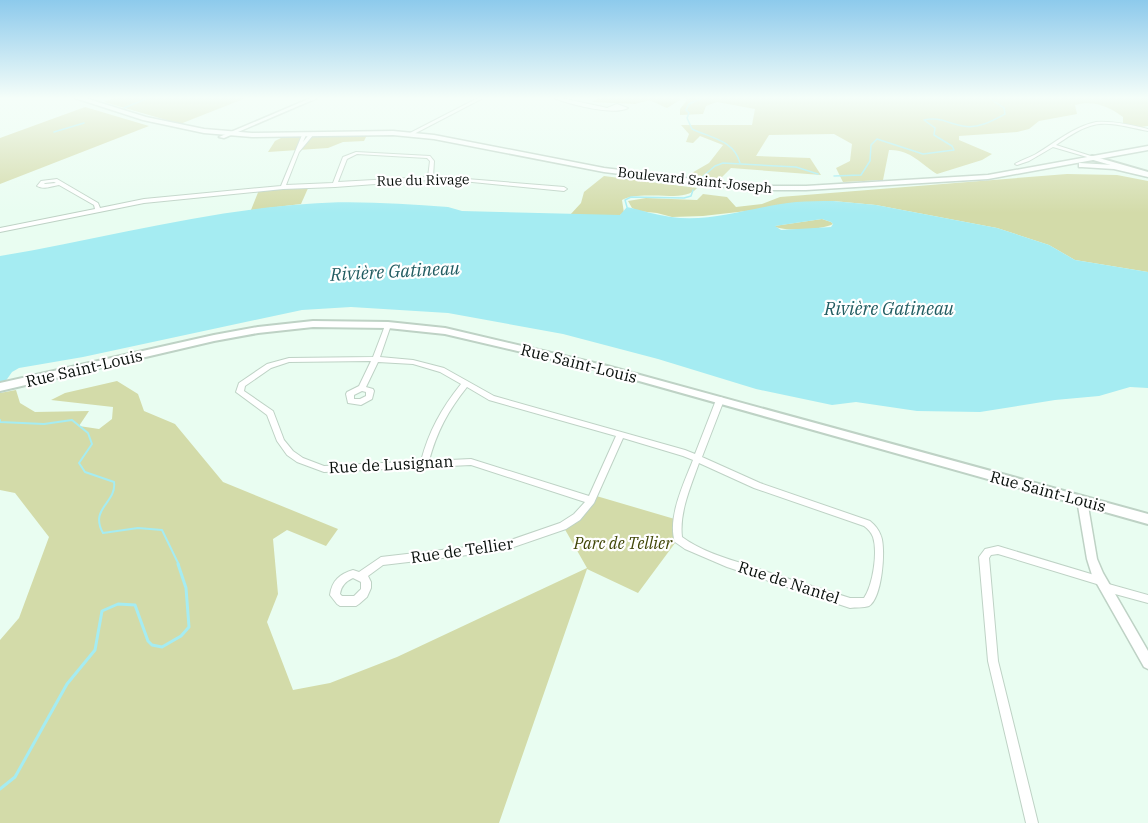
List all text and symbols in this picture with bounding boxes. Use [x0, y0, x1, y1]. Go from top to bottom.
street label: Boulevard Saint-Joseph [617, 163, 773, 197]
street label: Rue du Rivage [376, 170, 470, 190]
water label: Rivière Gatineau [329, 256, 461, 286]
water label: Rivière Gatineau [823, 297, 955, 320]
street label: Rue Saint-Louis [519, 339, 639, 387]
street label: Rue Saint-Louis [24, 345, 144, 391]
street label: Rue de Lusignan [328, 451, 454, 477]
street label: Rue Saint-Louis [988, 466, 1108, 516]
street label: Rue de Tellier [409, 533, 515, 567]
park label: Parc de Tellier [573, 533, 673, 553]
street label: Rue de Nantel [736, 556, 842, 608]

